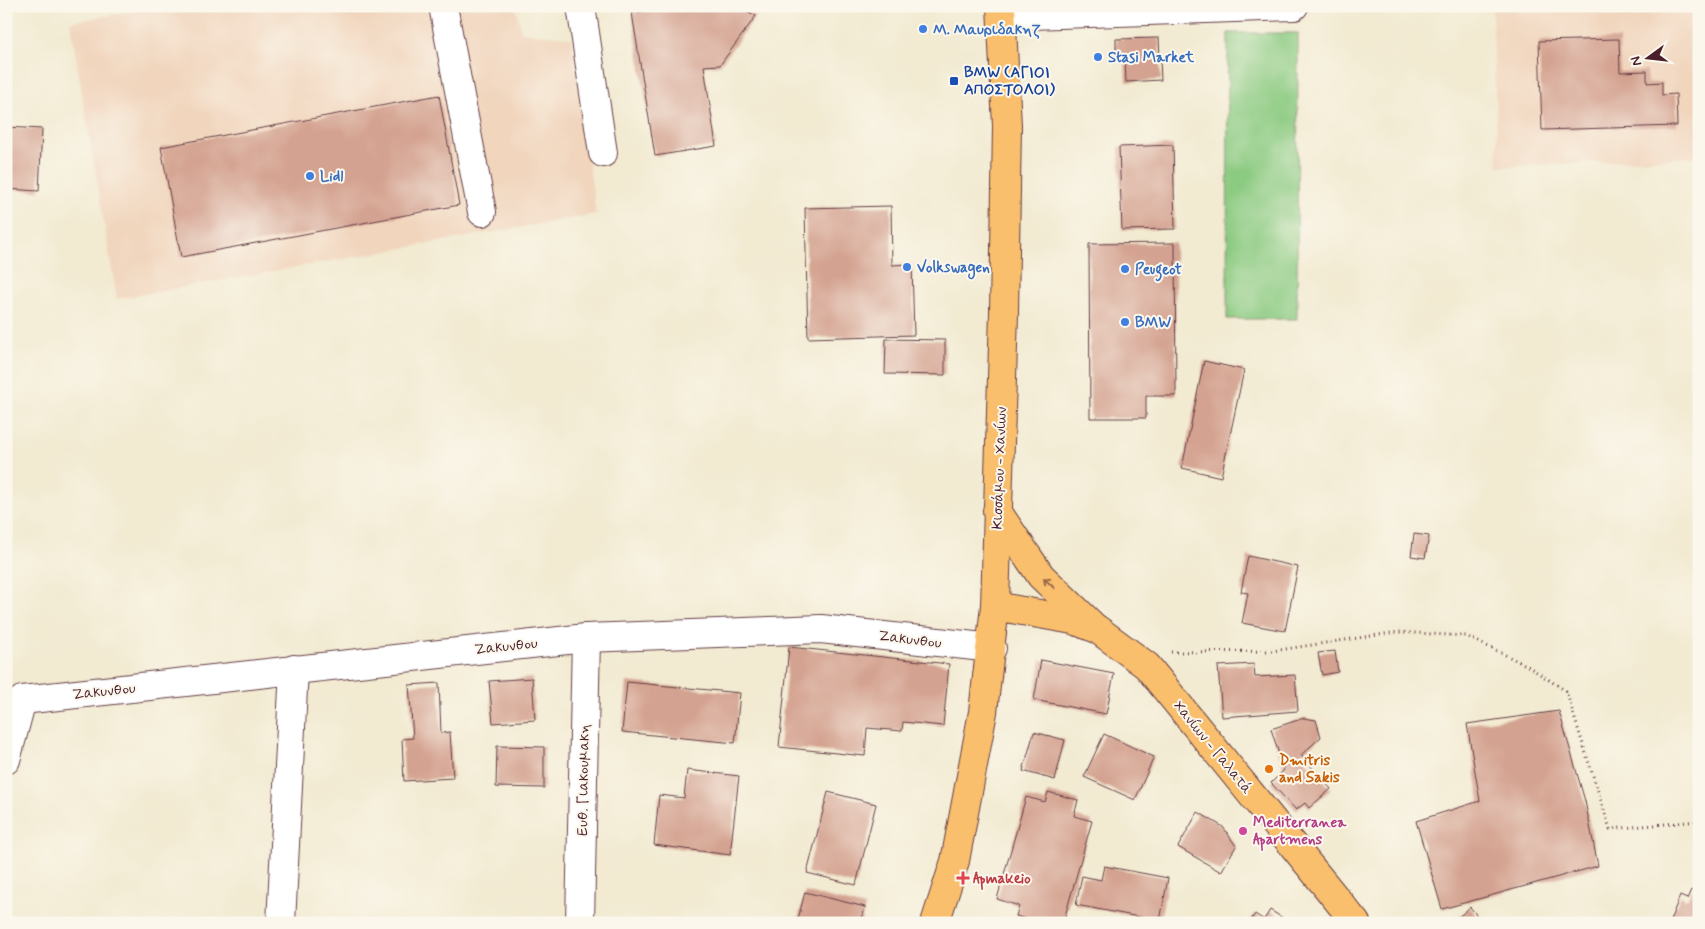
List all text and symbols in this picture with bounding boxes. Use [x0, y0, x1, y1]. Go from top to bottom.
place label: Μ. Μαυριδακηζ [933, 20, 1041, 40]
marker: Μ. Μαυριδακηζ [917, 23, 929, 35]
north arrow [1622, 32, 1672, 82]
place label: Stasi Market [1108, 48, 1195, 68]
marker: Stasi Market [1092, 51, 1104, 63]
text: N [1627, 54, 1646, 68]
place label: BMW (ΑΓΙΟΙ ΑΠΟΣΤΟΛΟΙ) [964, 63, 1055, 100]
marker: BMW (ΑΓΙΟΙ ΑΠΟΣΤΟΛΟΙ) [948, 75, 960, 87]
place label: Lidl [320, 167, 343, 187]
marker: Lidl [304, 170, 316, 182]
place label: Volkswagen [917, 258, 990, 280]
place label: Peugeot [1135, 260, 1182, 282]
marker: Volkswagen [901, 261, 913, 273]
marker: Peugeot [1119, 263, 1131, 275]
place label: BMW [1135, 313, 1171, 333]
marker: BMW [1119, 316, 1131, 328]
street label: Κισσάμου - Χανίων [988, 406, 1012, 530]
one-way arrow [1043, 577, 1055, 590]
street label: Ζακυνθου [877, 626, 943, 654]
street label: Ζακυνθου [474, 634, 539, 660]
street label: Ζακυνθου [72, 679, 137, 705]
street label: Χανίων - Γαλατά [1168, 697, 1257, 799]
street label: Ευθ. Γιακουμακη [573, 724, 595, 836]
place label: Dmitris and Sakis [1279, 751, 1340, 788]
marker: Dmitris and Sakis [1263, 763, 1275, 775]
place label: Mediterranea Apartmens [1253, 813, 1347, 851]
marker: Mediterranea Apartmens [1237, 825, 1249, 837]
place label: Apmakeio [973, 869, 1031, 890]
marker: Apmakeio [957, 872, 969, 884]

